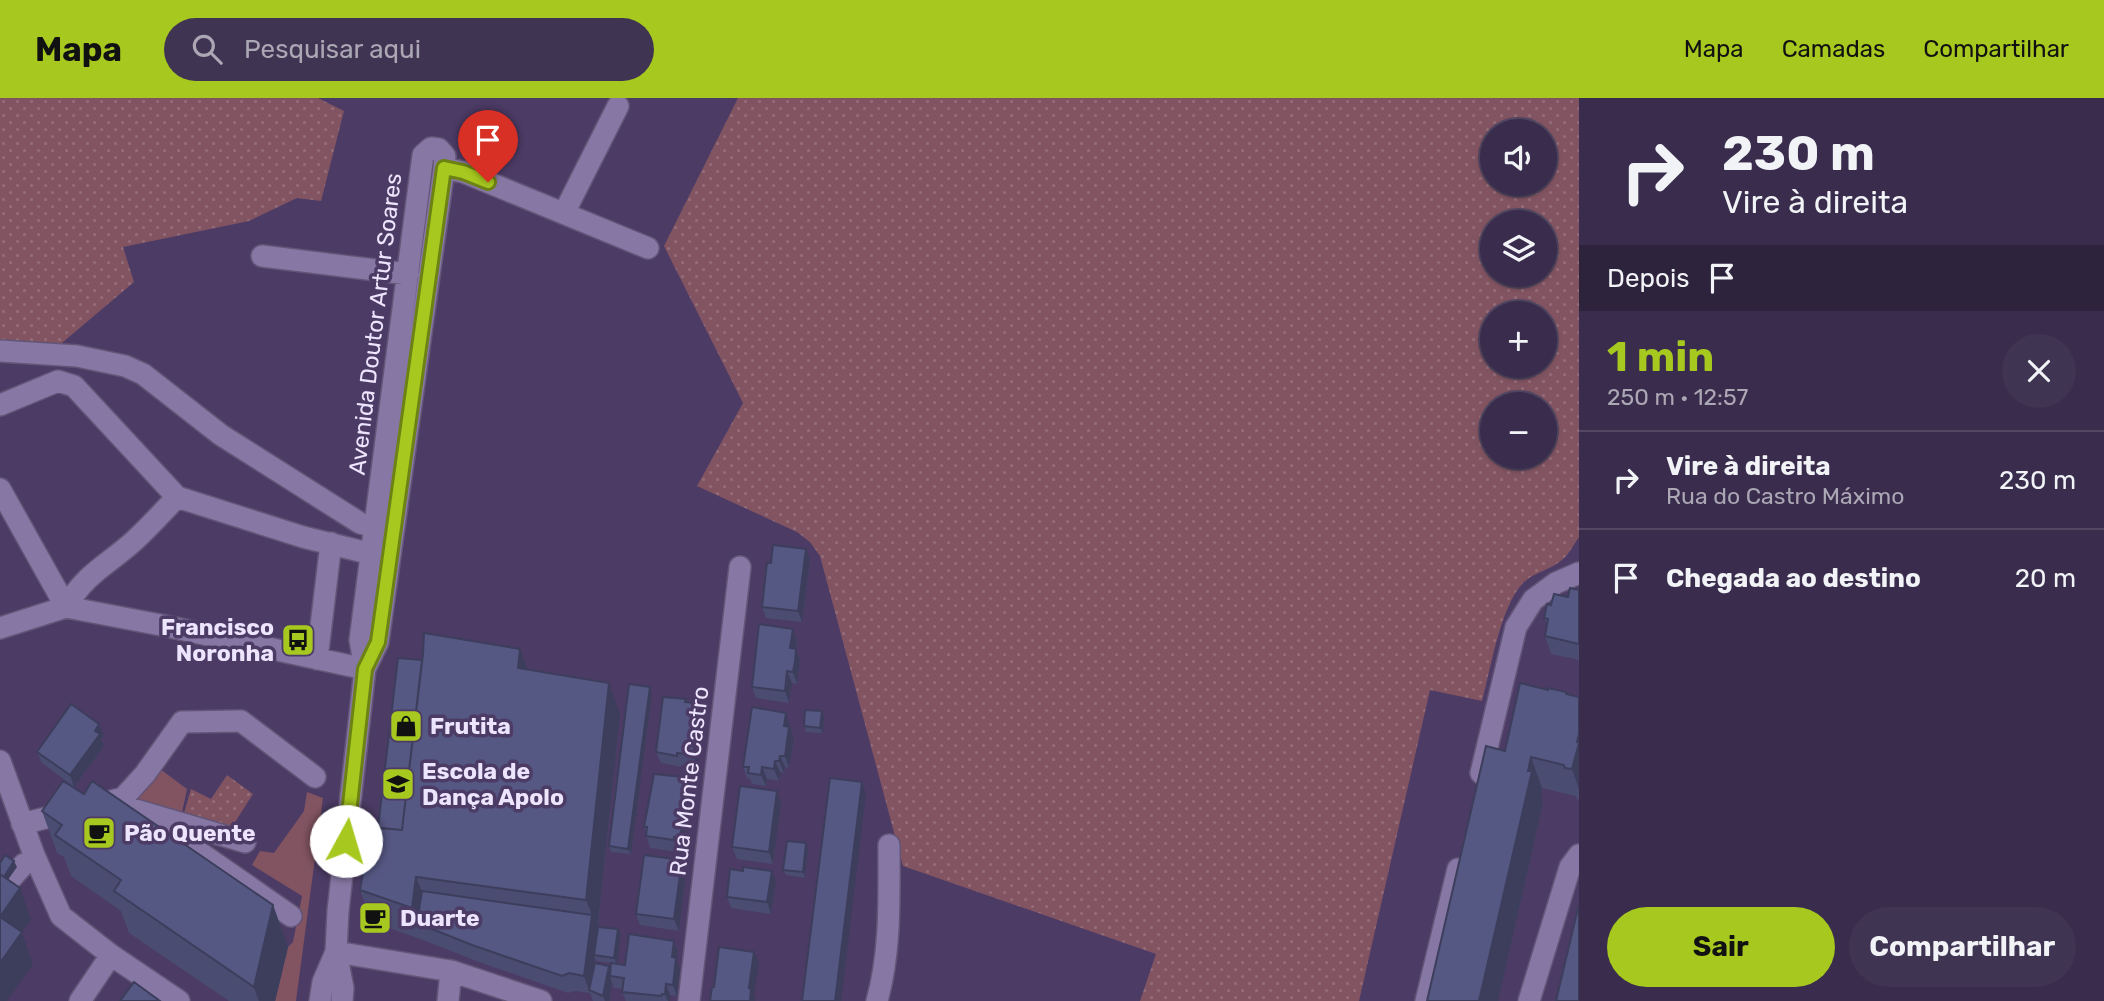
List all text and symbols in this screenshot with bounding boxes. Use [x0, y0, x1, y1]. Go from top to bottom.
search box [164, 18, 654, 81]
text: Mapa [35, 30, 122, 69]
icon: search [188, 30, 226, 68]
text: Pesquisar aqui [244, 34, 421, 65]
text: Mapa [1684, 35, 1744, 63]
text: Camadas [1782, 35, 1885, 63]
text: Compartilhar [1923, 35, 2069, 63]
pin [458, 110, 518, 182]
map controls [1480, 119, 1557, 469]
button: sound [1480, 119, 1557, 196]
icon: arrive [469, 121, 507, 159]
text: 230 m [1722, 124, 1875, 182]
icon: right [1607, 126, 1698, 217]
street label: Avenida Doutor Artur Soares [343, 171, 407, 477]
text: Vire à direita [1722, 183, 1908, 221]
button: layers [1480, 210, 1557, 287]
icon: arrive [1703, 259, 1741, 297]
text: Depois [1607, 263, 1689, 294]
button: + [1480, 301, 1557, 378]
text: 1 min [1607, 332, 1714, 382]
button: close [2002, 334, 2076, 408]
text: 250 m · 12:57 [1607, 383, 1748, 411]
button: − [1480, 392, 1557, 469]
text: Vire à direita [1666, 451, 1831, 482]
icon: right [1607, 461, 1645, 499]
text: 230 m [1999, 465, 2076, 496]
text: Rua do Castro Máximo [1666, 482, 1904, 510]
icon: arrive [1607, 559, 1645, 597]
text: Chegada ao destino [1666, 563, 1921, 594]
text: 20 m [2015, 563, 2076, 594]
place label: Francisco Noronha [161, 613, 274, 667]
bus stop icon: Francisco Noronha [279, 621, 317, 659]
street label: Rua Monte Castro [664, 685, 714, 877]
shop icon: Frutita [387, 707, 425, 745]
place label: Frutita [430, 712, 511, 740]
place label: Escola de Dança Apolo [422, 757, 564, 811]
school or university icon: Escola de Dança Apolo [379, 765, 417, 803]
position arrow [309, 804, 383, 878]
cafe icon: Pão Quente [80, 814, 118, 852]
place label: Pão Quente [124, 819, 256, 847]
cafe icon: Duarte [356, 899, 394, 937]
place label: Duarte [400, 904, 480, 932]
button: Sair [1607, 907, 1835, 987]
button: Compartilhar [1849, 907, 2076, 987]

